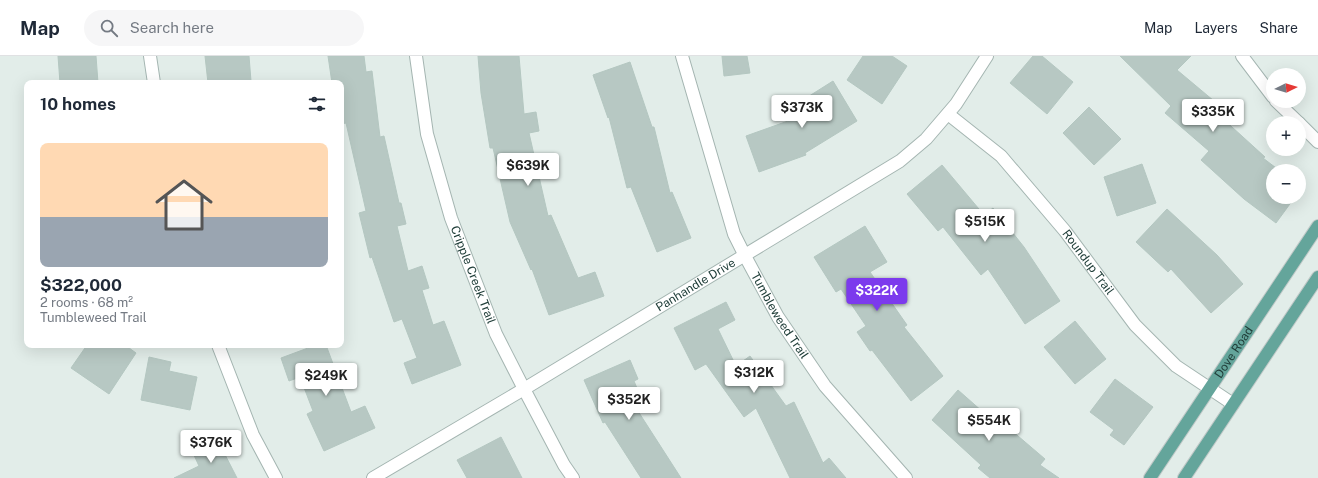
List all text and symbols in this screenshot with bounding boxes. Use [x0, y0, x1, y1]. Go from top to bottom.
search box [84, 10, 364, 46]
text: Map [20, 17, 60, 39]
icon: search [98, 17, 120, 39]
text: Search here [130, 19, 214, 36]
text: Map [1144, 20, 1172, 36]
text: Layers [1194, 20, 1238, 36]
text: Share [1260, 20, 1298, 36]
north arrow [1266, 68, 1306, 108]
map controls [1266, 68, 1306, 204]
icon: filters [306, 93, 328, 115]
text: 10 homes [40, 94, 116, 114]
pin: $373K [774, 95, 830, 129]
pin: $335K [1185, 99, 1241, 133]
text: $373K [780, 100, 824, 115]
text: $335K [1191, 104, 1235, 119]
button: + [1266, 116, 1306, 156]
pin: $639K [500, 153, 556, 187]
text: $639K [506, 158, 550, 173]
button: − [1266, 164, 1306, 204]
icon: home [148, 169, 220, 241]
pin: $515K [957, 209, 1013, 243]
text: $515K [964, 214, 1006, 229]
street label: Cripple Creek Trail [448, 224, 498, 326]
street label: Roundup Trail [1059, 227, 1117, 298]
street label: Panhandle Drive [653, 255, 738, 314]
street label: Tumbleweed Trail [748, 270, 812, 362]
text: $322,000 [40, 275, 122, 295]
pin: $322K [849, 278, 905, 312]
text: $322K [855, 283, 899, 298]
text: 2 rooms · 68 m² [40, 295, 133, 310]
text: Tumbleweed Trail [40, 310, 147, 325]
street label: Dove Road [1212, 324, 1256, 381]
pin: $312K [726, 360, 782, 394]
pin: $249K [298, 363, 354, 397]
text: $312K [734, 365, 774, 380]
text: $249K [304, 368, 348, 383]
pin: $352K [601, 387, 657, 421]
text: $352K [607, 392, 651, 407]
pin: $554K [961, 408, 1017, 442]
text: $554K [967, 413, 1011, 428]
pin: $376K [183, 430, 239, 464]
text: $376K [189, 435, 233, 450]

